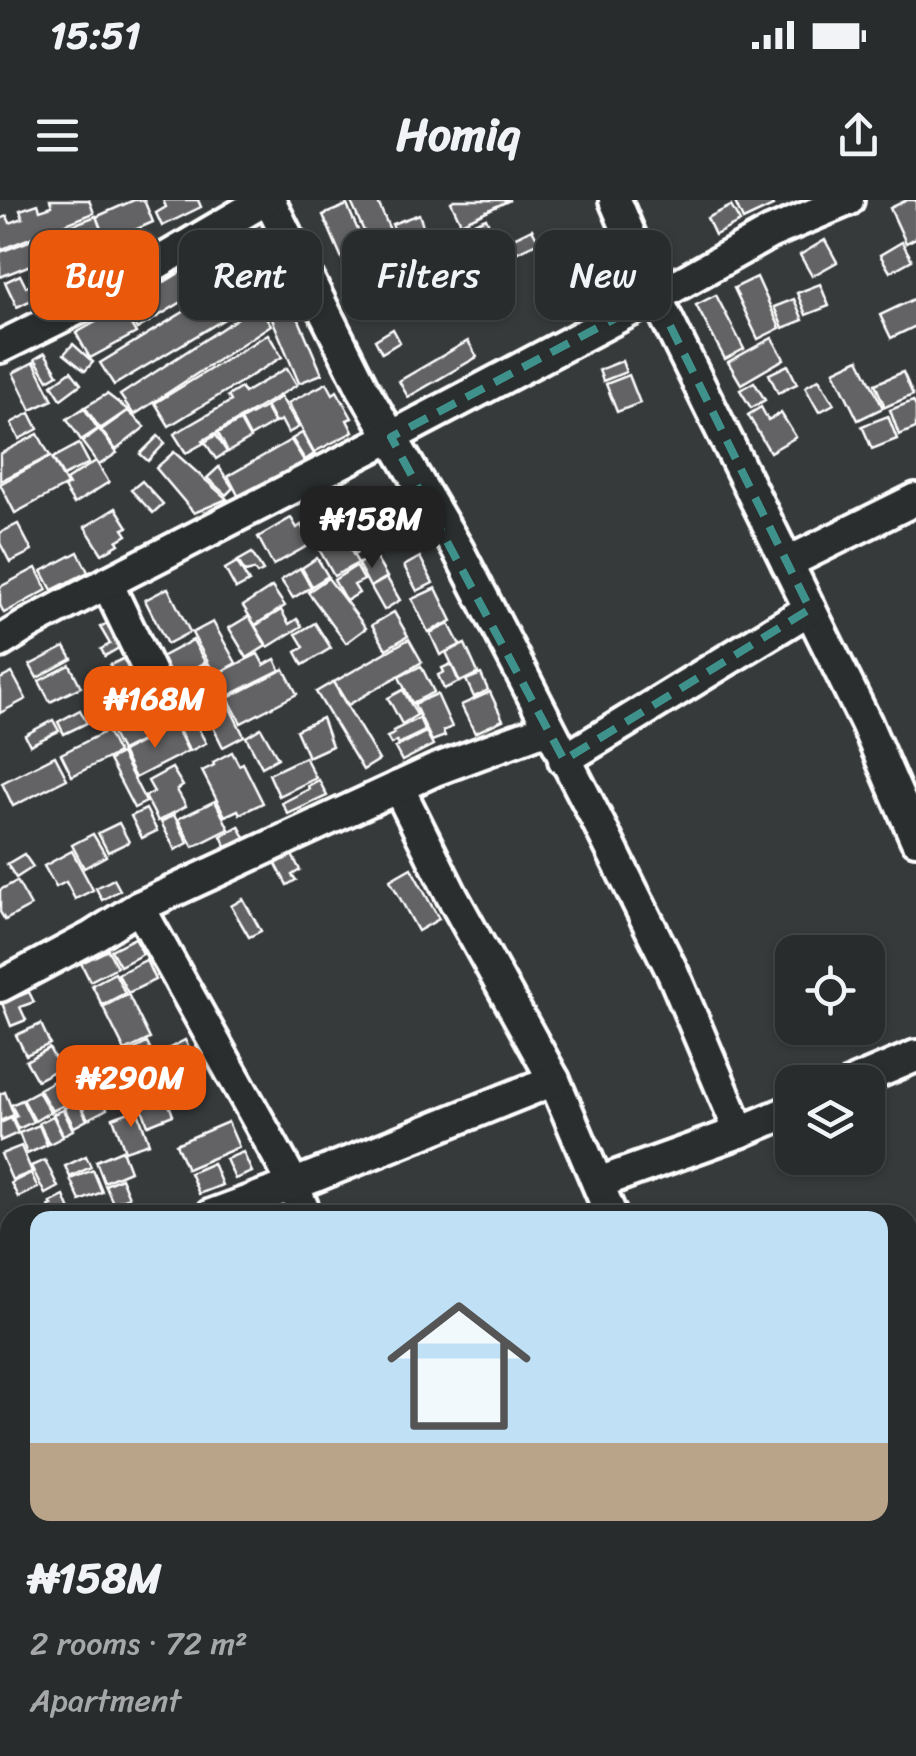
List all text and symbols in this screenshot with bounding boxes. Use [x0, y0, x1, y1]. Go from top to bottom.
text: 15:51 [50, 2, 141, 69]
text: Homiq [396, 95, 520, 175]
icon: menu [30, 108, 85, 163]
icon: share [831, 108, 886, 163]
chip: Buy [30, 230, 159, 320]
chip: Rent [179, 230, 322, 320]
chip: Filters [342, 230, 515, 320]
chip: New [535, 230, 671, 320]
pin: ₦158M [302, 486, 442, 571]
text: ₦158M [322, 490, 422, 547]
pin: ₦168M [85, 666, 225, 751]
text: ₦168M [106, 670, 204, 727]
map controls [775, 935, 885, 1175]
button: locate [775, 935, 885, 1045]
pin: ₦290M [61, 1045, 201, 1130]
text: ₦290M [78, 1049, 184, 1106]
button: layers [775, 1065, 885, 1175]
icon: home [369, 1276, 549, 1456]
text: ₦158M [30, 1541, 161, 1615]
text: 2 rooms · 72 m² [30, 1615, 248, 1672]
text: Apartment [30, 1672, 181, 1729]

